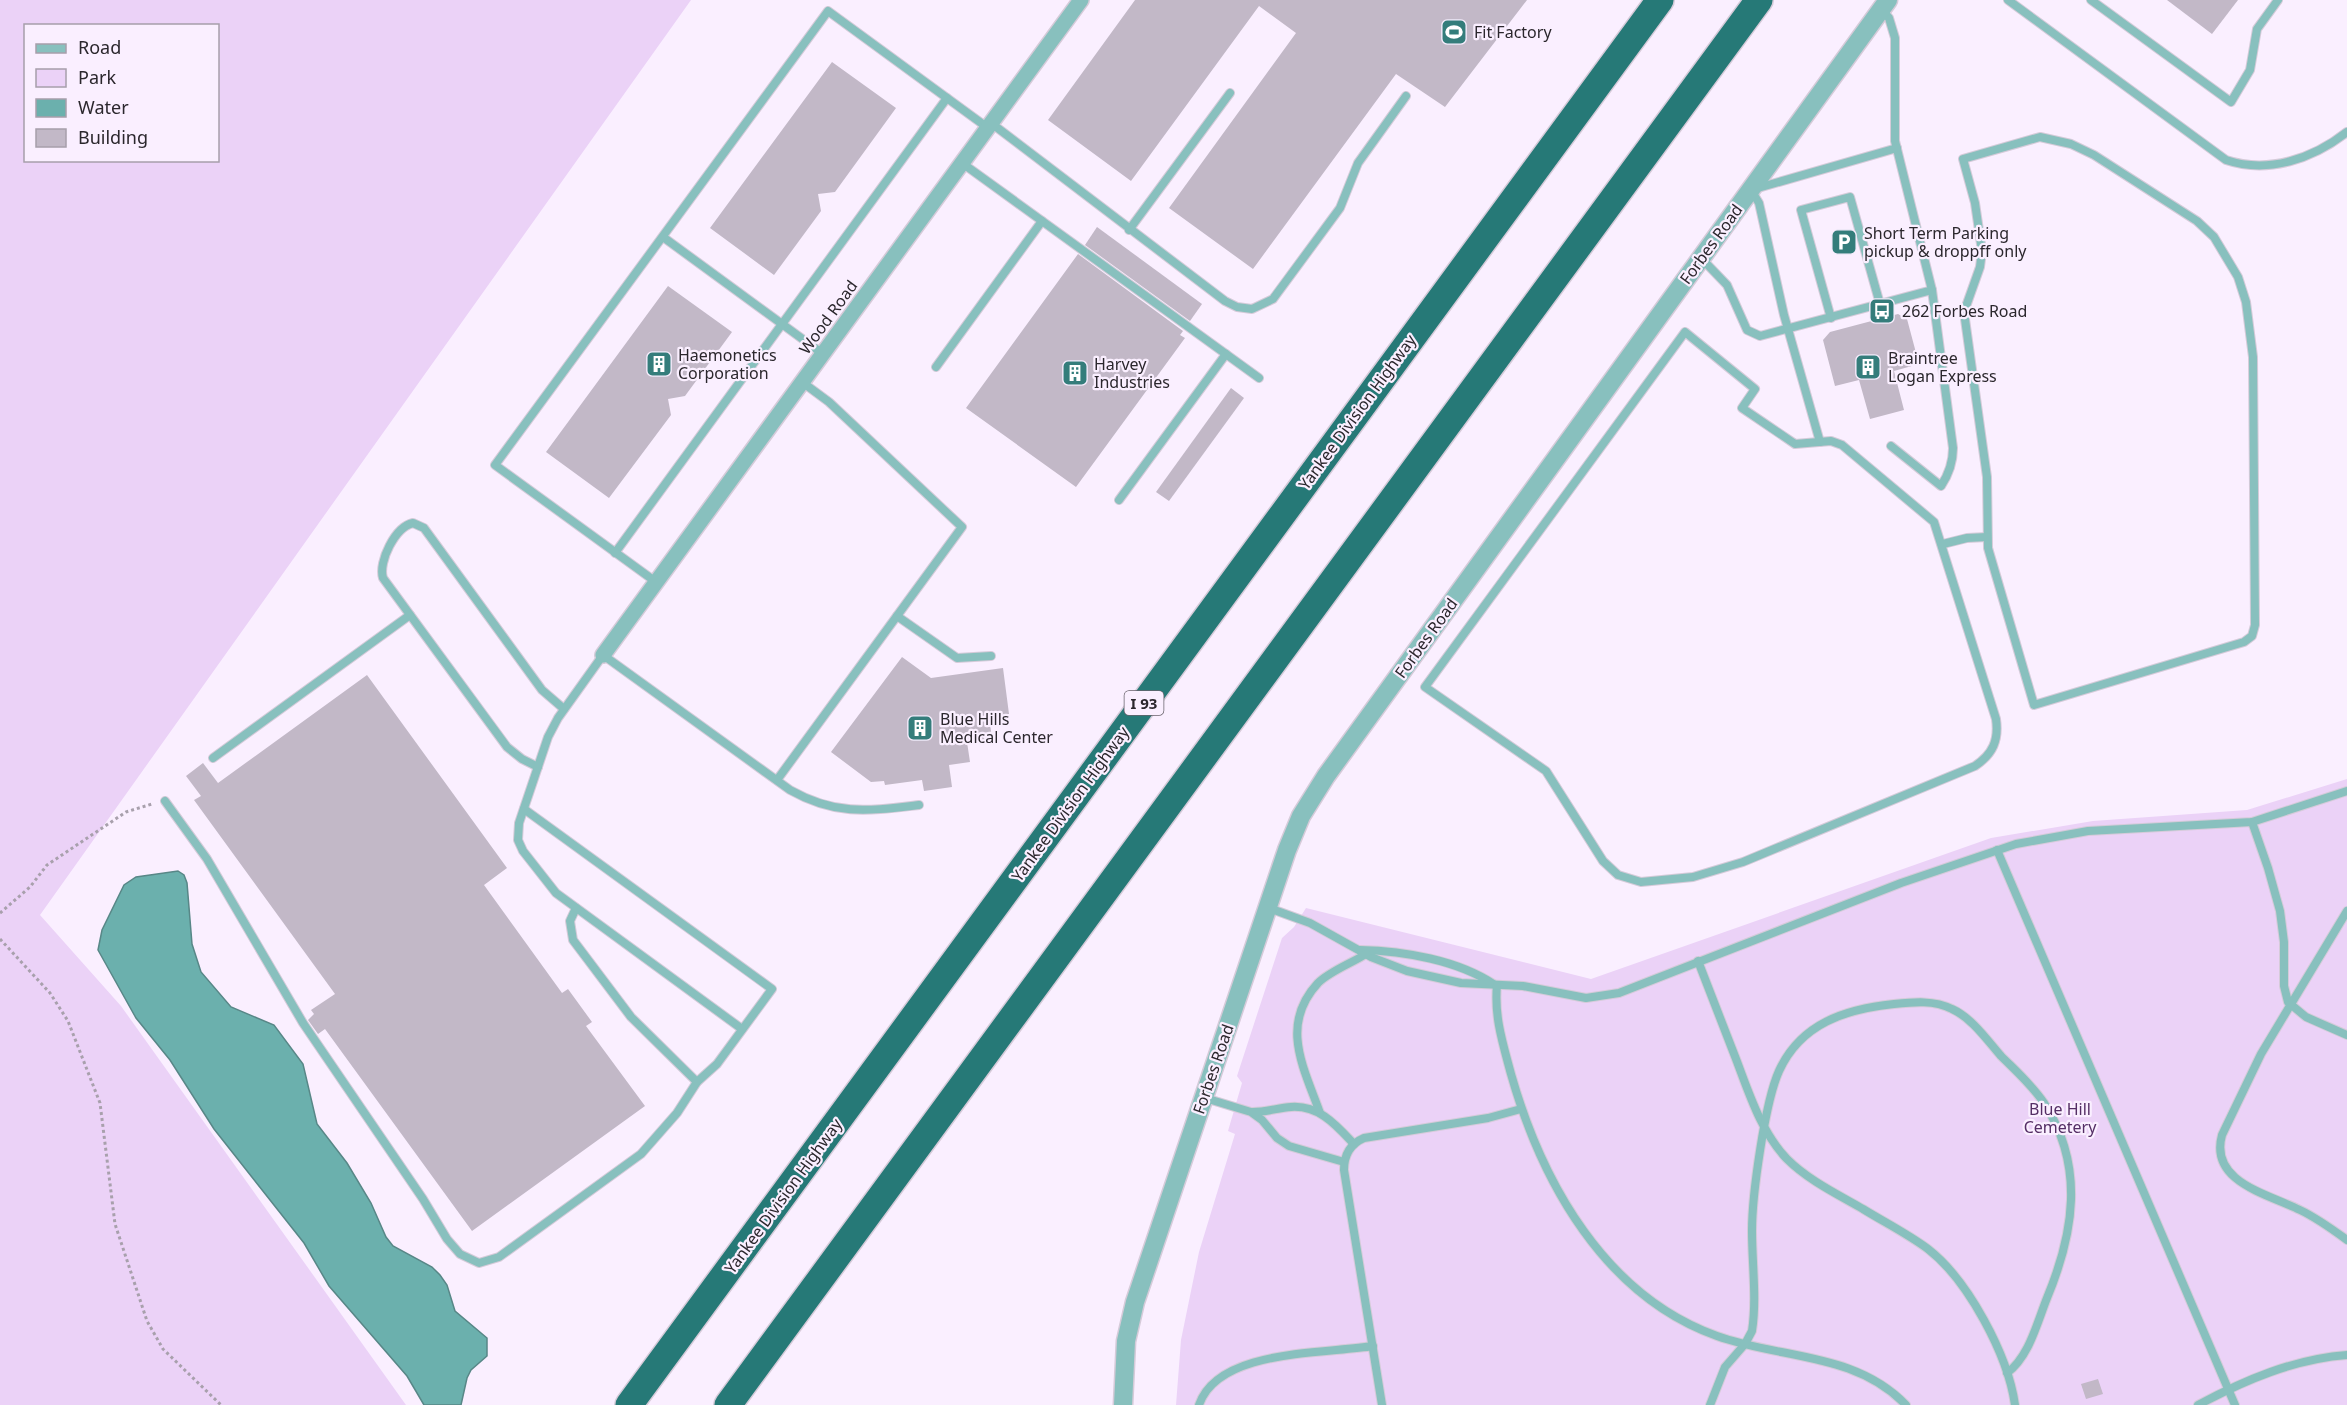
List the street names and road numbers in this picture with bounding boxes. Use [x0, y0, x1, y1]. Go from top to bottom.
street label: Forbes Road [1675, 200, 1747, 288]
street label: Wood Road [794, 276, 862, 358]
street label: Yankee Division Highway [1293, 329, 1421, 494]
street label: Forbes Road [1390, 594, 1462, 682]
road number: I 93 [1124, 691, 1164, 715]
street label: Yankee Division Highway [1006, 721, 1134, 886]
street label: Forbes Road [1187, 1021, 1239, 1117]
street label: Yankee Division Highway [719, 1113, 847, 1278]

